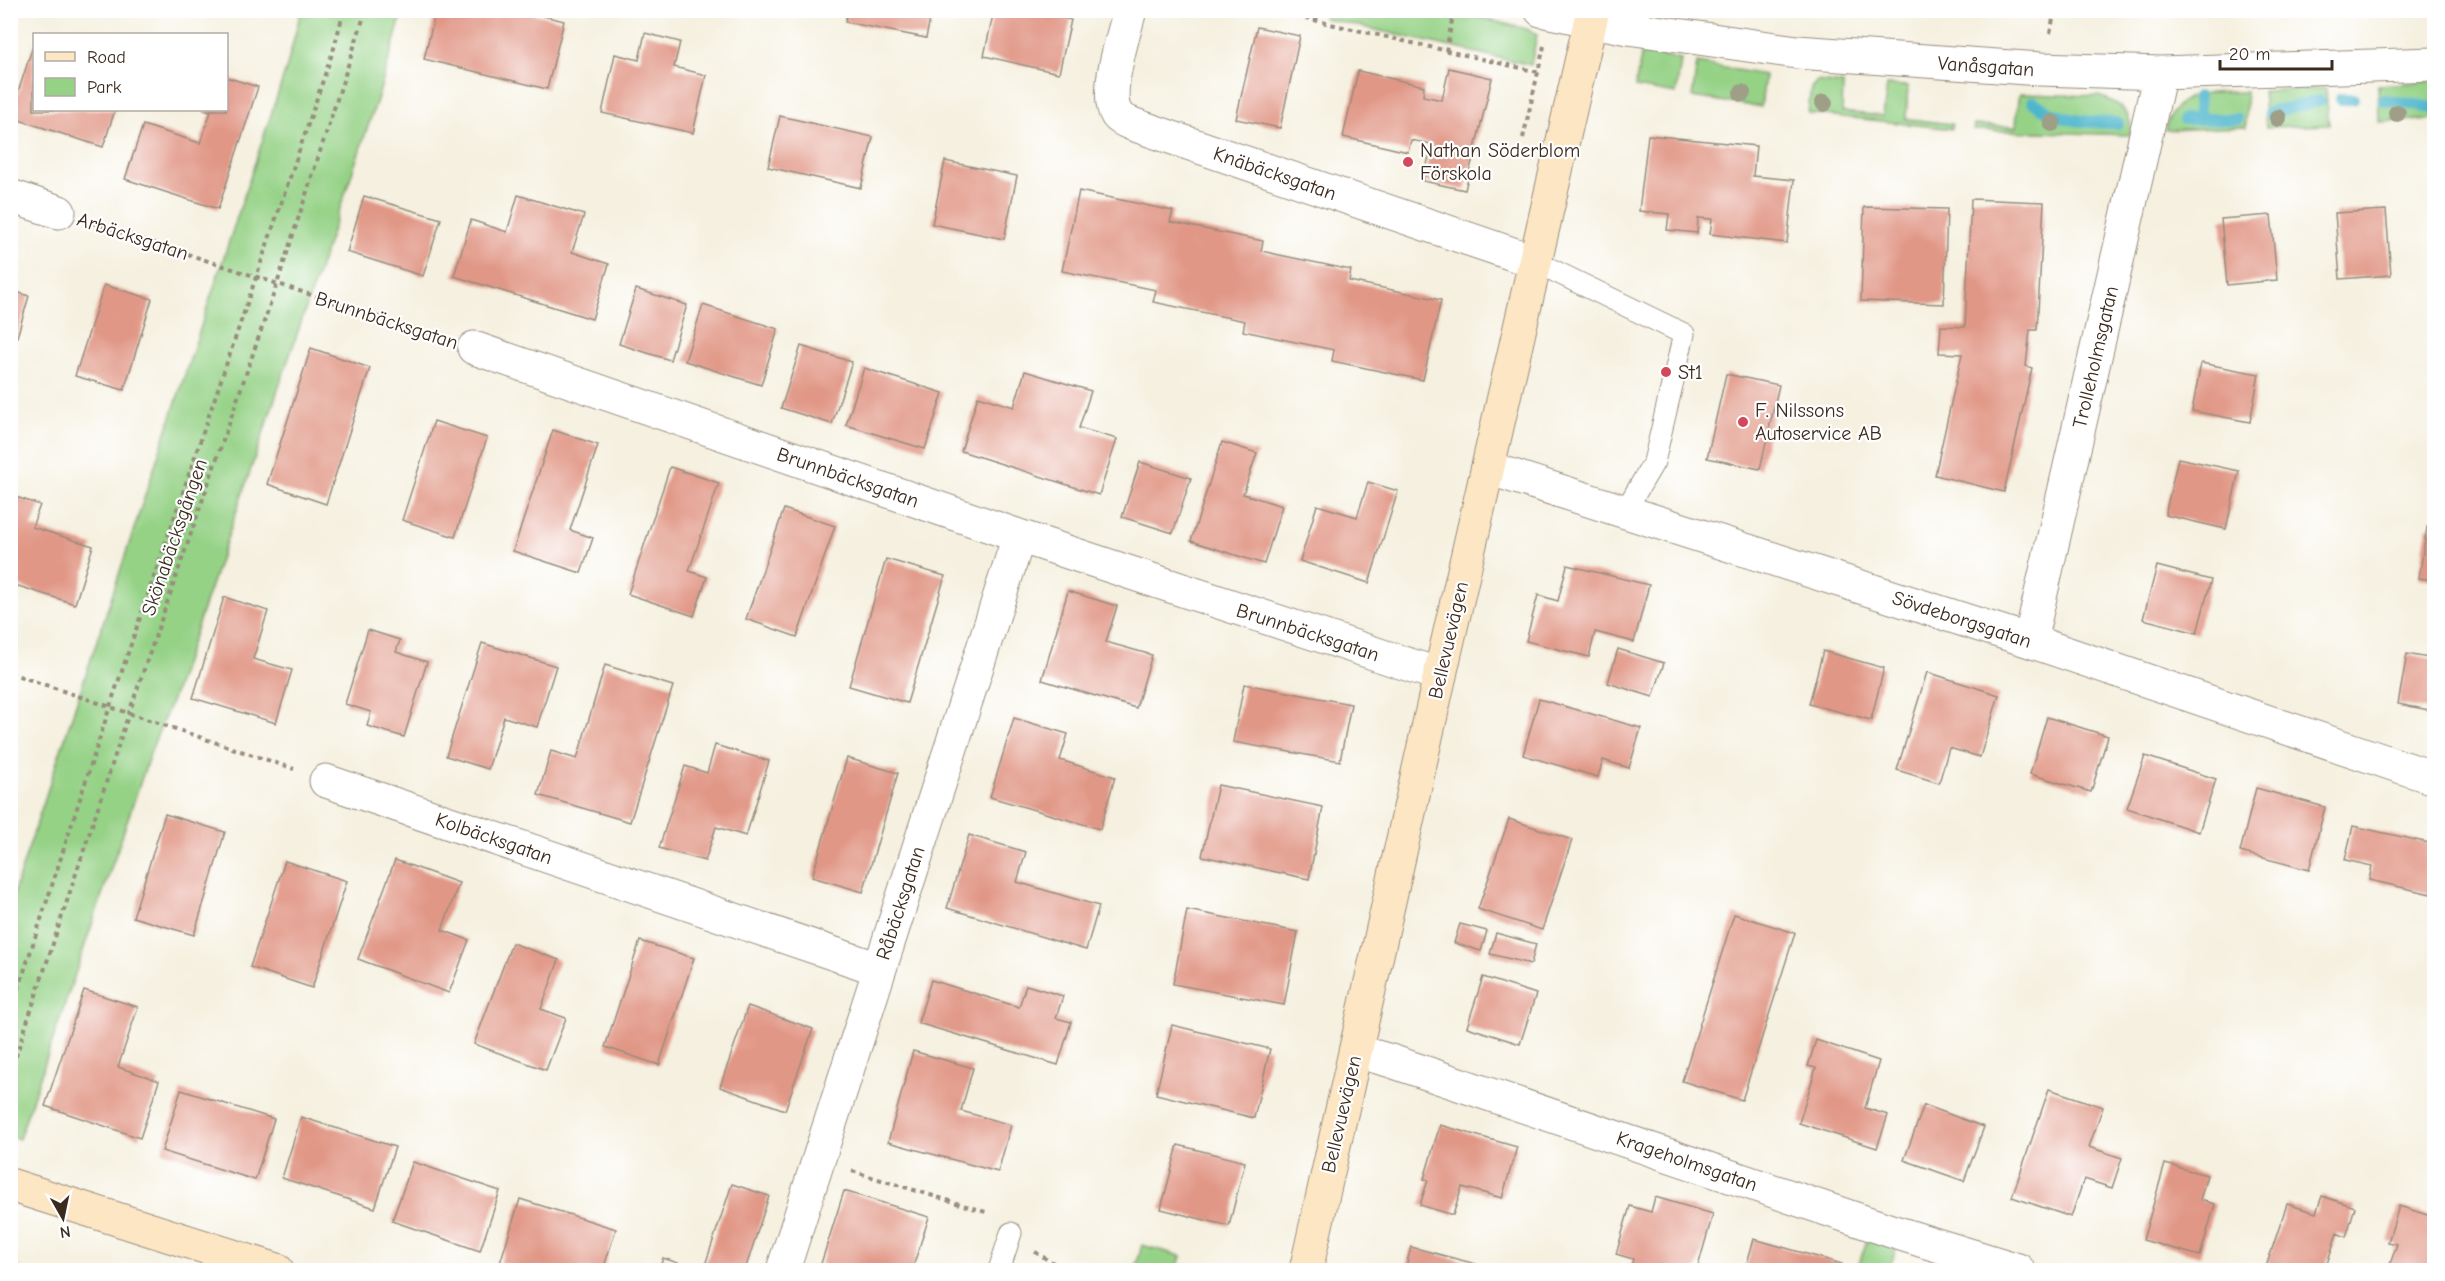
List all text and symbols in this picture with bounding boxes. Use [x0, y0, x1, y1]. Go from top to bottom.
legend [33, 33, 228, 111]
scale bar [2220, 33, 2332, 71]
text: 20 m [2229, 44, 2270, 65]
text: Road [87, 47, 126, 68]
street label: Vanåsgatan [1937, 52, 2035, 81]
text: Park [87, 77, 122, 98]
place label: Nathan Söderblom Förskola [1420, 139, 1580, 185]
street label: Knäbäcksgatan [1210, 142, 1339, 205]
marker: Nathan Söderblom Förskola [1401, 155, 1415, 169]
street label: Arbäcksgatan [74, 208, 191, 265]
street label: Trolleholmsgatan [2068, 284, 2123, 431]
street label: Brunnbäcksgatan [313, 287, 461, 354]
place label: St1 [1678, 361, 1703, 384]
marker: St1 [1659, 365, 1673, 379]
place label: F. Nilssons Autoservice AB [1755, 399, 1882, 445]
marker: F. Nilssons Autoservice AB [1736, 415, 1750, 429]
street label: Brunnbäcksgatan [774, 442, 922, 513]
street label: Skönabäcksgången [137, 456, 212, 619]
street label: Bellevuevägen [1424, 579, 1473, 701]
street label: Sövdeborgsgatan [1889, 586, 2034, 653]
street label: Brunnbäcksgatan [1234, 599, 1382, 666]
street label: Kolbäcksgatan [432, 808, 555, 869]
street label: Råbäcksgatan [871, 843, 930, 963]
street label: Bellevuevägen [1317, 1053, 1366, 1175]
street label: Krageholmsgatan [1613, 1127, 1760, 1196]
north arrow [33, 1188, 93, 1248]
text: N [59, 1222, 72, 1242]

